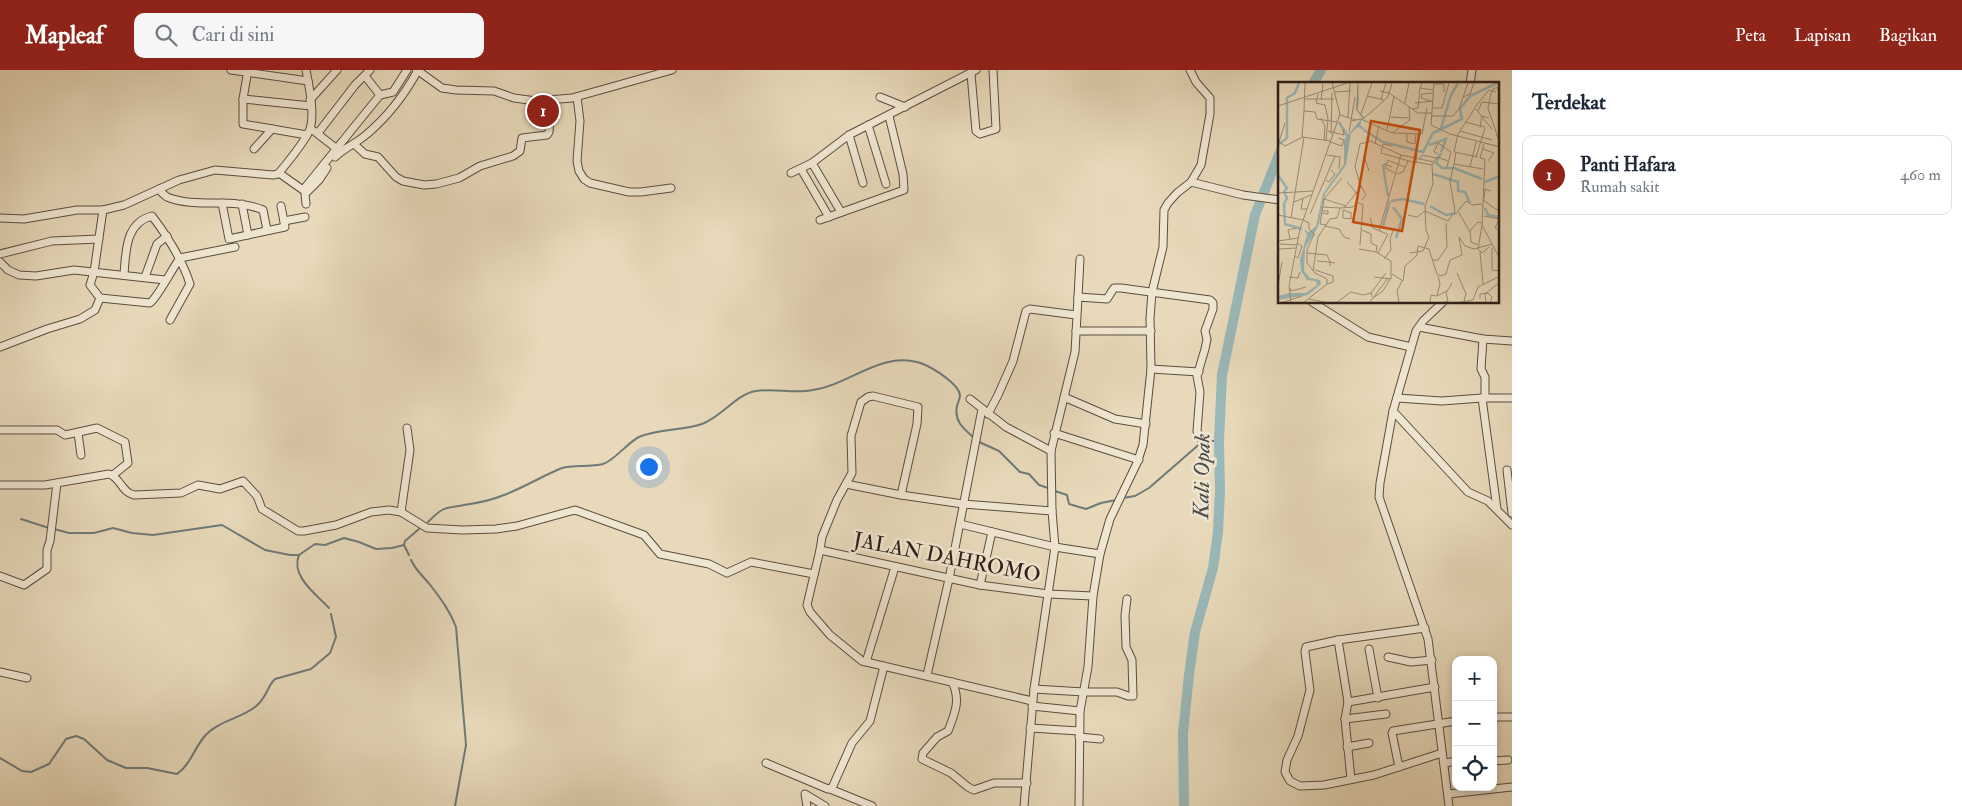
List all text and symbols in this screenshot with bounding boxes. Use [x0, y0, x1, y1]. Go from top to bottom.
search box [134, 13, 484, 58]
text: Mapleaf [25, 20, 104, 51]
icon: search [152, 21, 180, 49]
text: Cari di sini [192, 23, 274, 47]
text: Peta [1735, 24, 1766, 47]
text: Lapisan [1794, 24, 1851, 47]
text: Bagikan [1879, 24, 1937, 47]
inset map [1278, 82, 1500, 304]
text: Terdekat [1532, 89, 1606, 116]
pin: 1 [527, 92, 559, 130]
text: Panti Hafara [1580, 153, 1676, 177]
text: 1 [1546, 165, 1552, 185]
text: 460 m [1900, 165, 1941, 185]
text: Rumah sakit [1580, 177, 1659, 197]
water label: Kali Opak [1187, 433, 1217, 520]
your location [636, 454, 662, 480]
street label: JALAN DAHROMO [850, 526, 1043, 589]
map controls [1452, 656, 1497, 791]
button: + [1452, 656, 1497, 701]
button: − [1452, 701, 1497, 746]
button: locate [1452, 746, 1497, 791]

